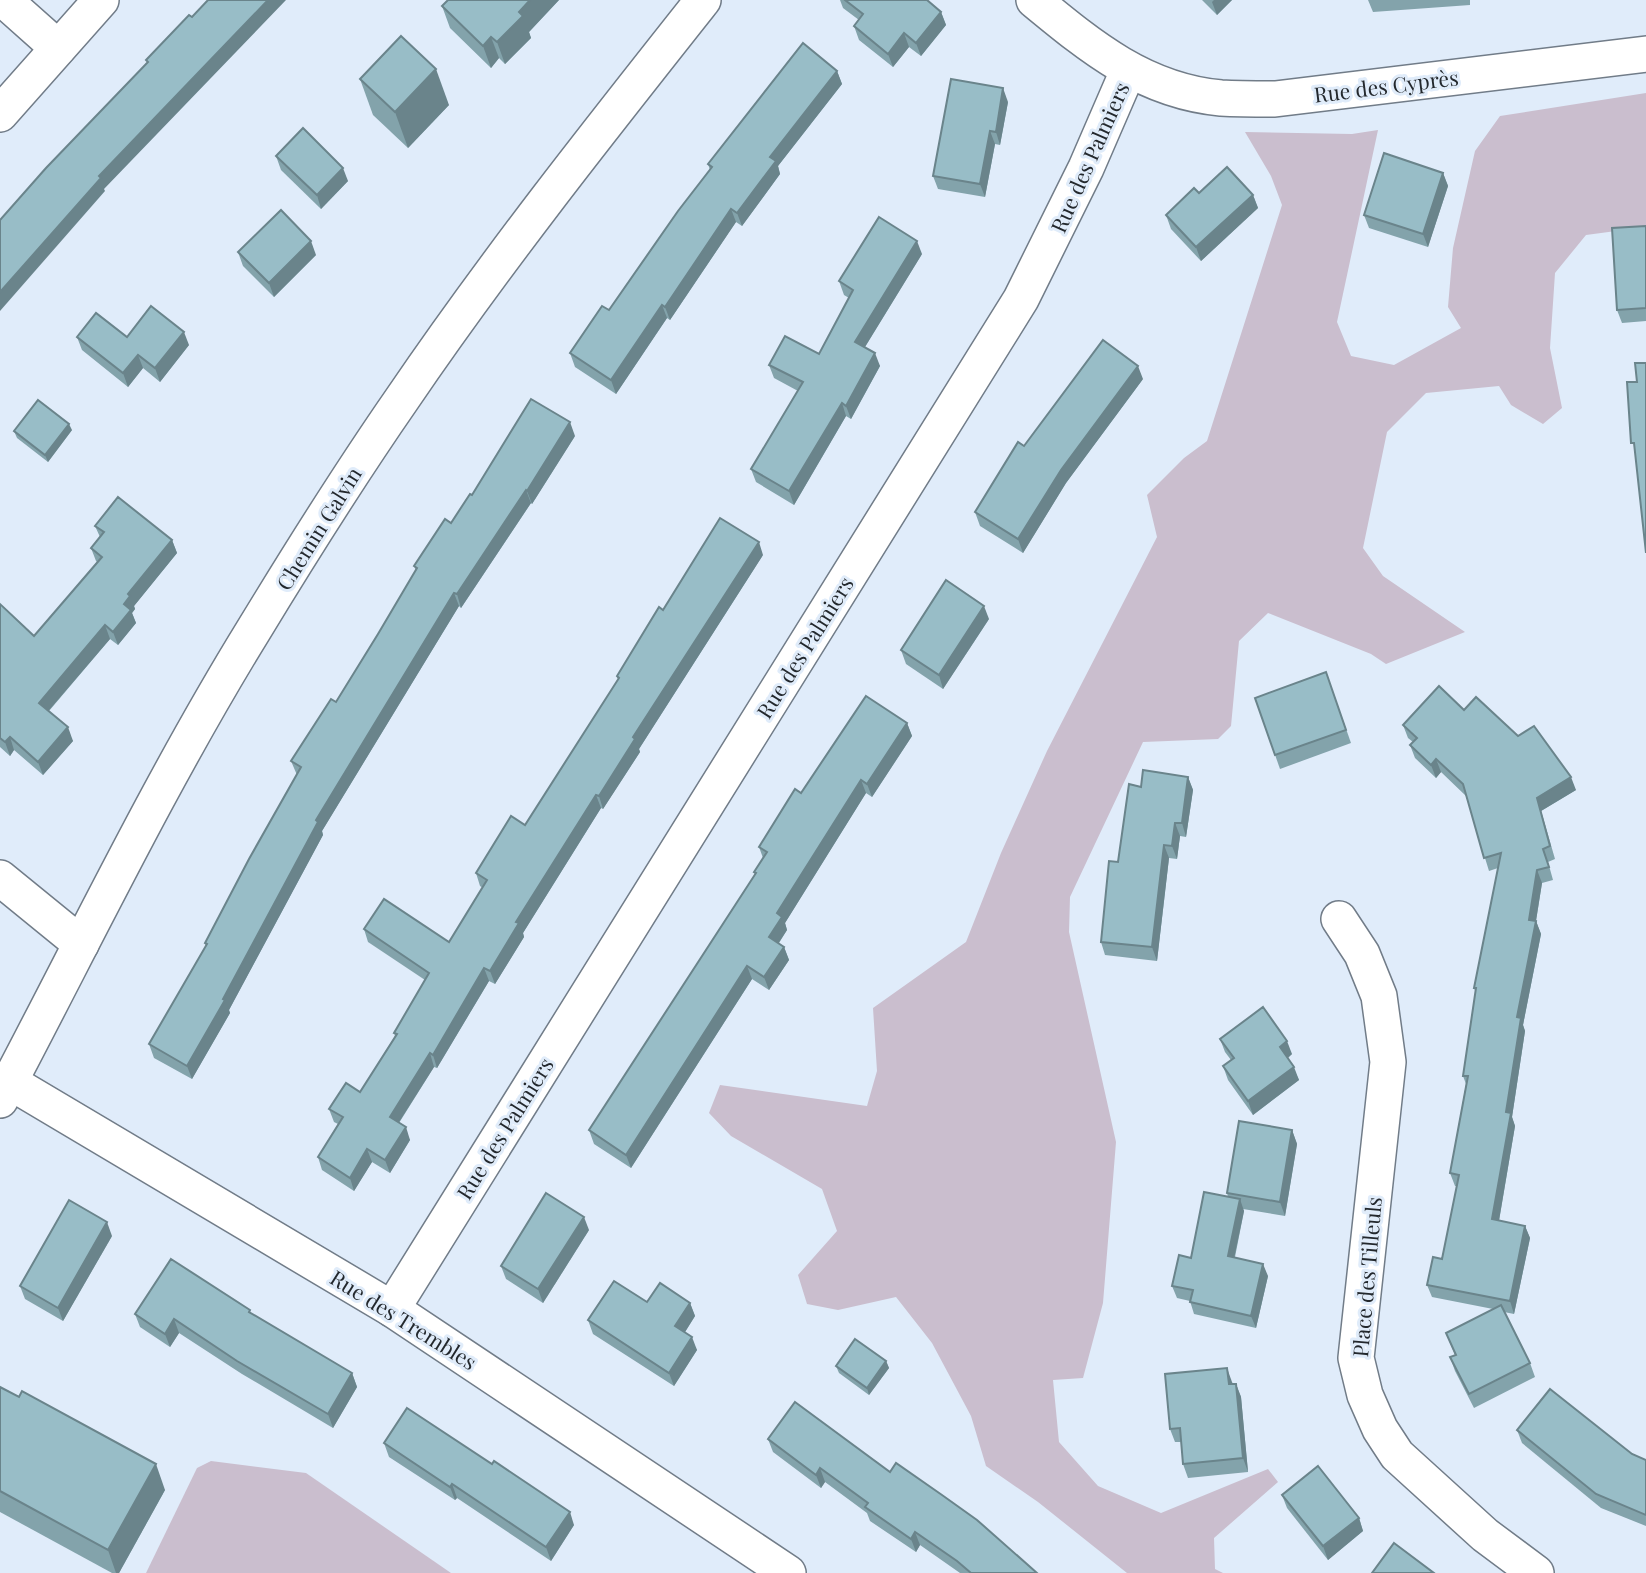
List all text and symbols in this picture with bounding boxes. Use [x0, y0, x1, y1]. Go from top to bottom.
street label: Rue des Cyprès [1312, 62, 1460, 108]
street label: Rue des Palmiers [1043, 77, 1135, 237]
street label: Chemin Galvin [269, 461, 367, 595]
street label: Rue des Palmiers [749, 571, 859, 723]
street label: Rue des Palmiers [449, 1052, 559, 1204]
street label: Place des Tilleuls [1345, 1196, 1387, 1358]
street label: Rue des Trembles [326, 1263, 482, 1375]

